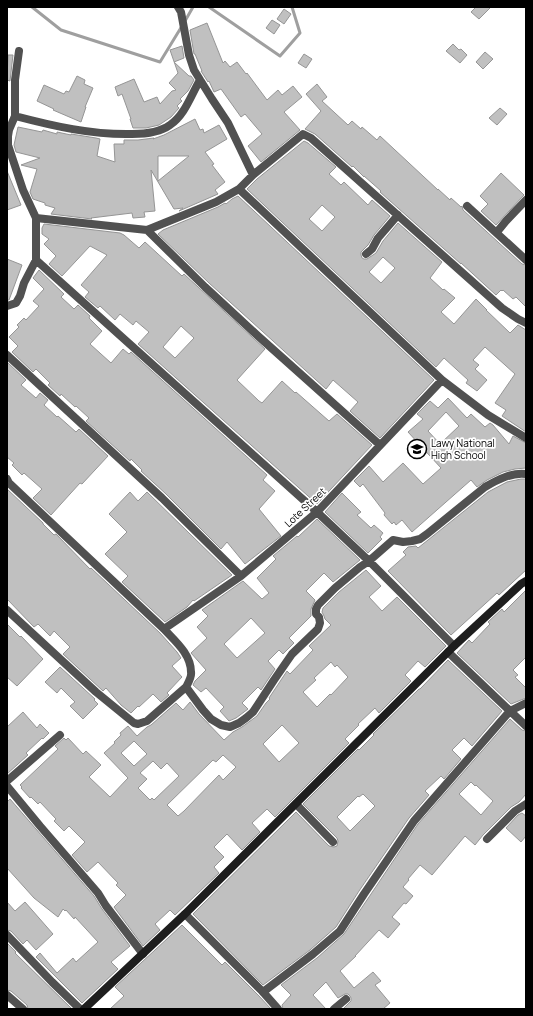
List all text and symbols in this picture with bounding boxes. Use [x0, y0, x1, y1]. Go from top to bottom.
place label: Lawy National High School [431, 436, 495, 462]
school or university icon: Lawy National High School [406, 438, 428, 460]
street label: Lote Street [281, 484, 329, 530]

